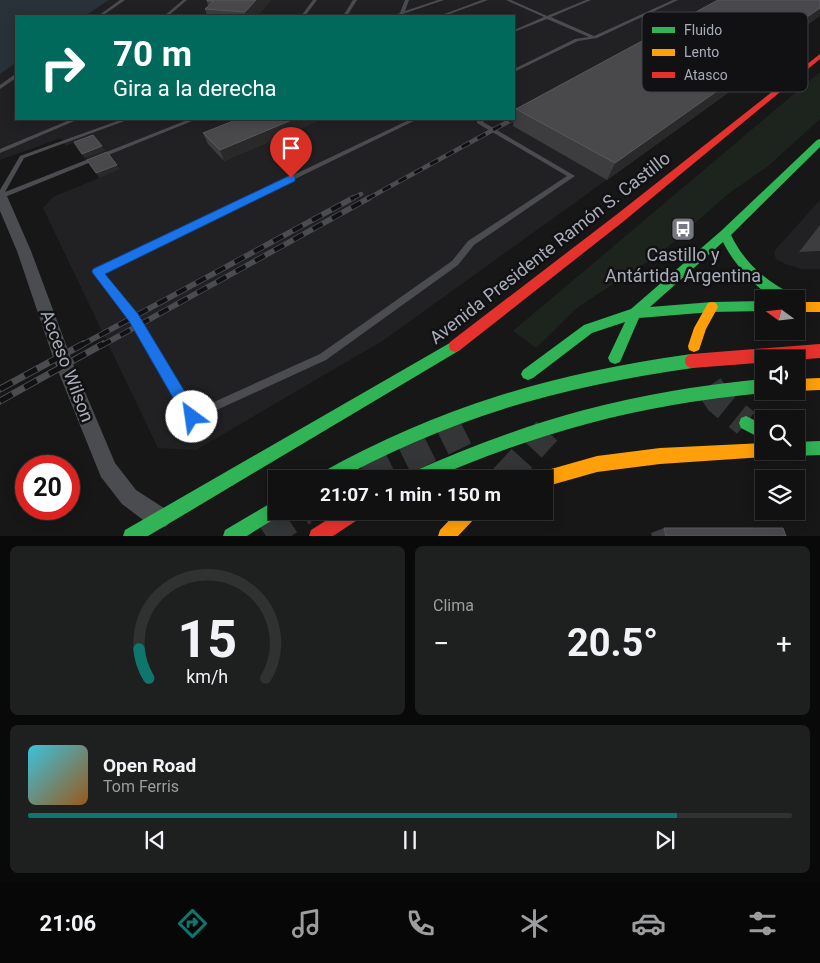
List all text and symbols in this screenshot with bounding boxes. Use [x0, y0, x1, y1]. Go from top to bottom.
legend [642, 12, 808, 92]
text: Fluido [684, 22, 722, 38]
text: 70 m [113, 34, 192, 75]
icon: right [30, 35, 95, 100]
text: Lento [684, 44, 719, 60]
text: Atasco [684, 67, 728, 83]
text: Gira a la derecha [113, 76, 277, 101]
pin [270, 127, 312, 178]
icon: arrive [277, 134, 305, 162]
street label: Avenida Presidente Ramón S. Castillo [425, 147, 674, 348]
bus stop icon: Castillo y Antártida Argentina [670, 216, 696, 242]
place label: Castillo y Antártida Argentina [605, 244, 761, 286]
north arrow [755, 290, 805, 340]
map controls [755, 290, 805, 520]
street label: Acceso Wilson [36, 307, 98, 425]
button: sound [755, 350, 805, 400]
position arrow [165, 390, 217, 442]
button: search [755, 410, 805, 460]
speed limit sign: 20 [15, 455, 80, 520]
button: layers [755, 470, 805, 520]
text: 21:07 · 1 min · 150 m [320, 483, 501, 506]
text: Clima [433, 596, 474, 615]
text: 15 [178, 609, 237, 670]
text: 20.5° [567, 621, 658, 665]
text: − [433, 627, 449, 660]
text: + [776, 627, 792, 660]
text: km/h [187, 666, 228, 687]
text: Open Road [103, 754, 196, 777]
text: Tom Ferris [103, 777, 179, 796]
icon: previous [141, 826, 169, 854]
icon: pause [396, 826, 424, 854]
icon: next [651, 826, 679, 854]
icon: directions [175, 906, 210, 941]
icon: music [289, 906, 324, 941]
icon: phone [403, 906, 438, 941]
icon: climate [517, 906, 552, 941]
icon: car [631, 906, 666, 941]
icon: filters [745, 906, 780, 941]
text: 21:06 [40, 911, 96, 936]

